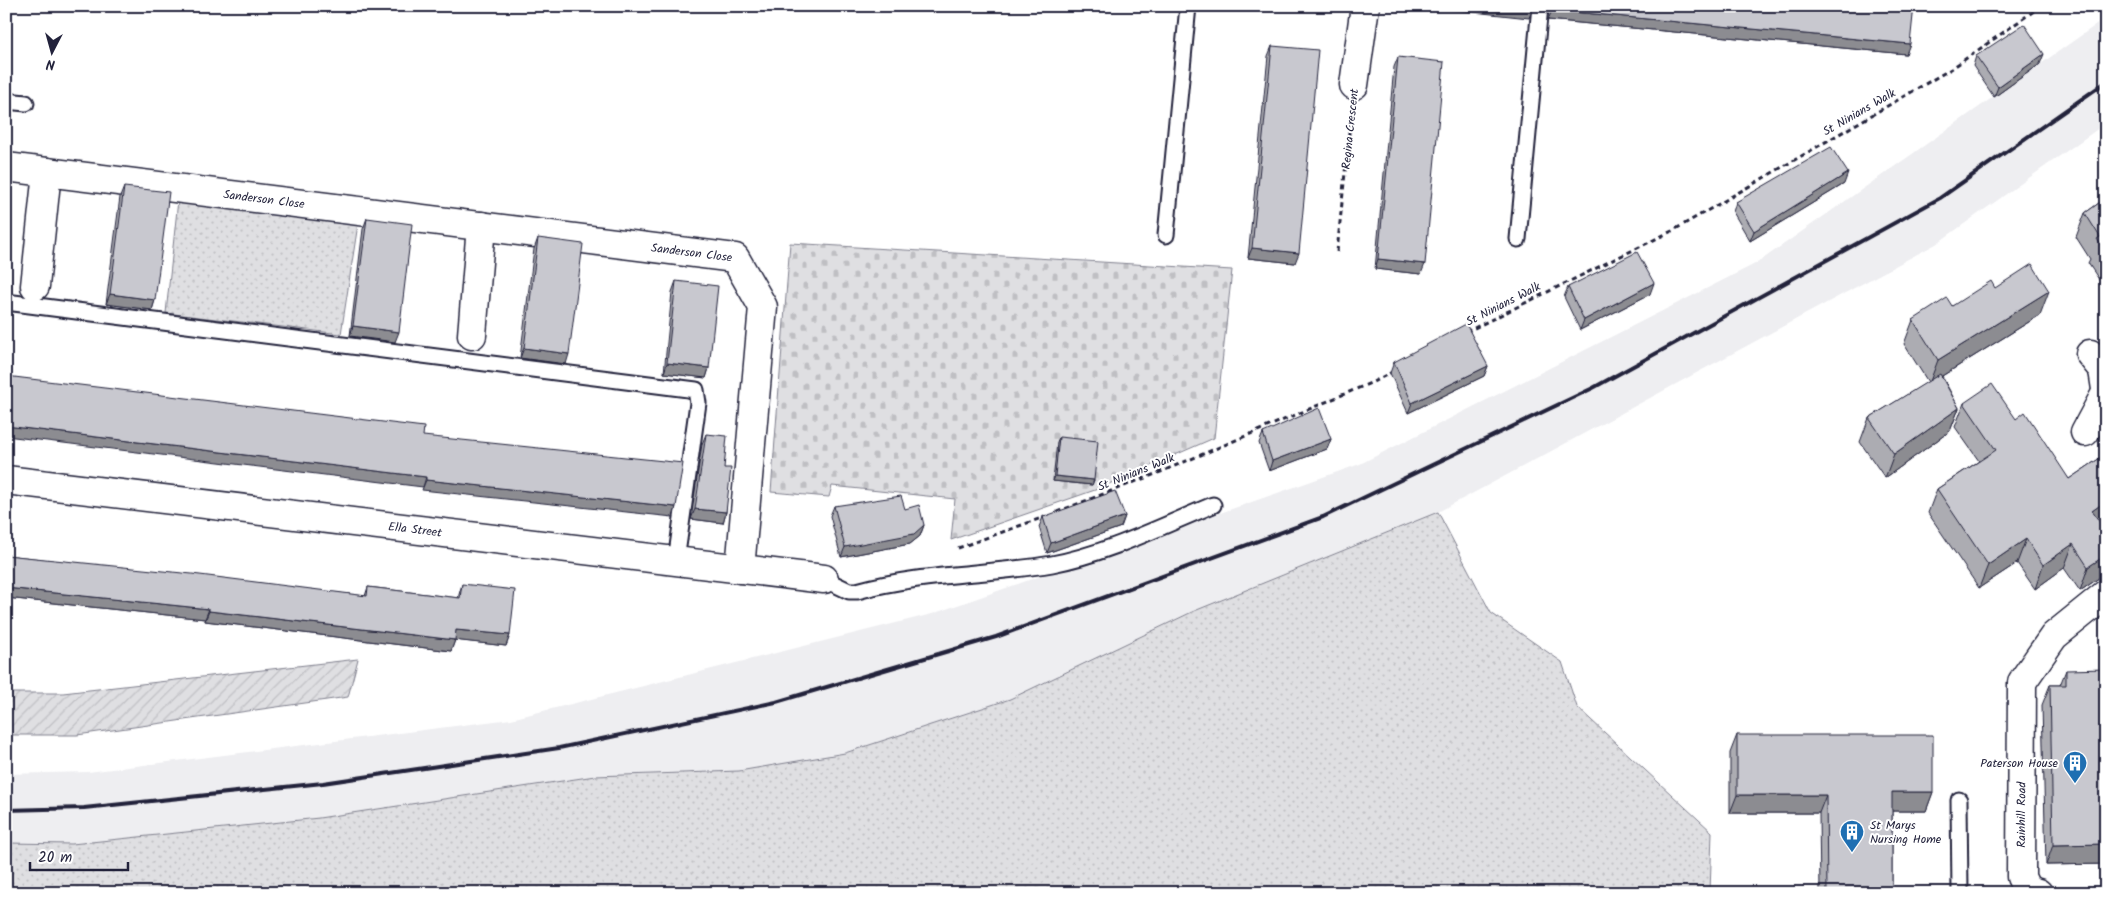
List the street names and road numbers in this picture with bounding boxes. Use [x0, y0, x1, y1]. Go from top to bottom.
street label: St Ninians Walk [1819, 84, 1900, 141]
street label: Regina Crescent [1337, 87, 1364, 170]
street label: Sanderson Close [222, 185, 306, 214]
street label: Sanderson Close [650, 239, 734, 268]
street label: St Ninians Walk [1463, 277, 1544, 331]
street label: St Ninians Walk [1095, 448, 1178, 497]
street label: Ella Street [387, 517, 443, 543]
street label: Rainhill Road [2012, 781, 2031, 848]

